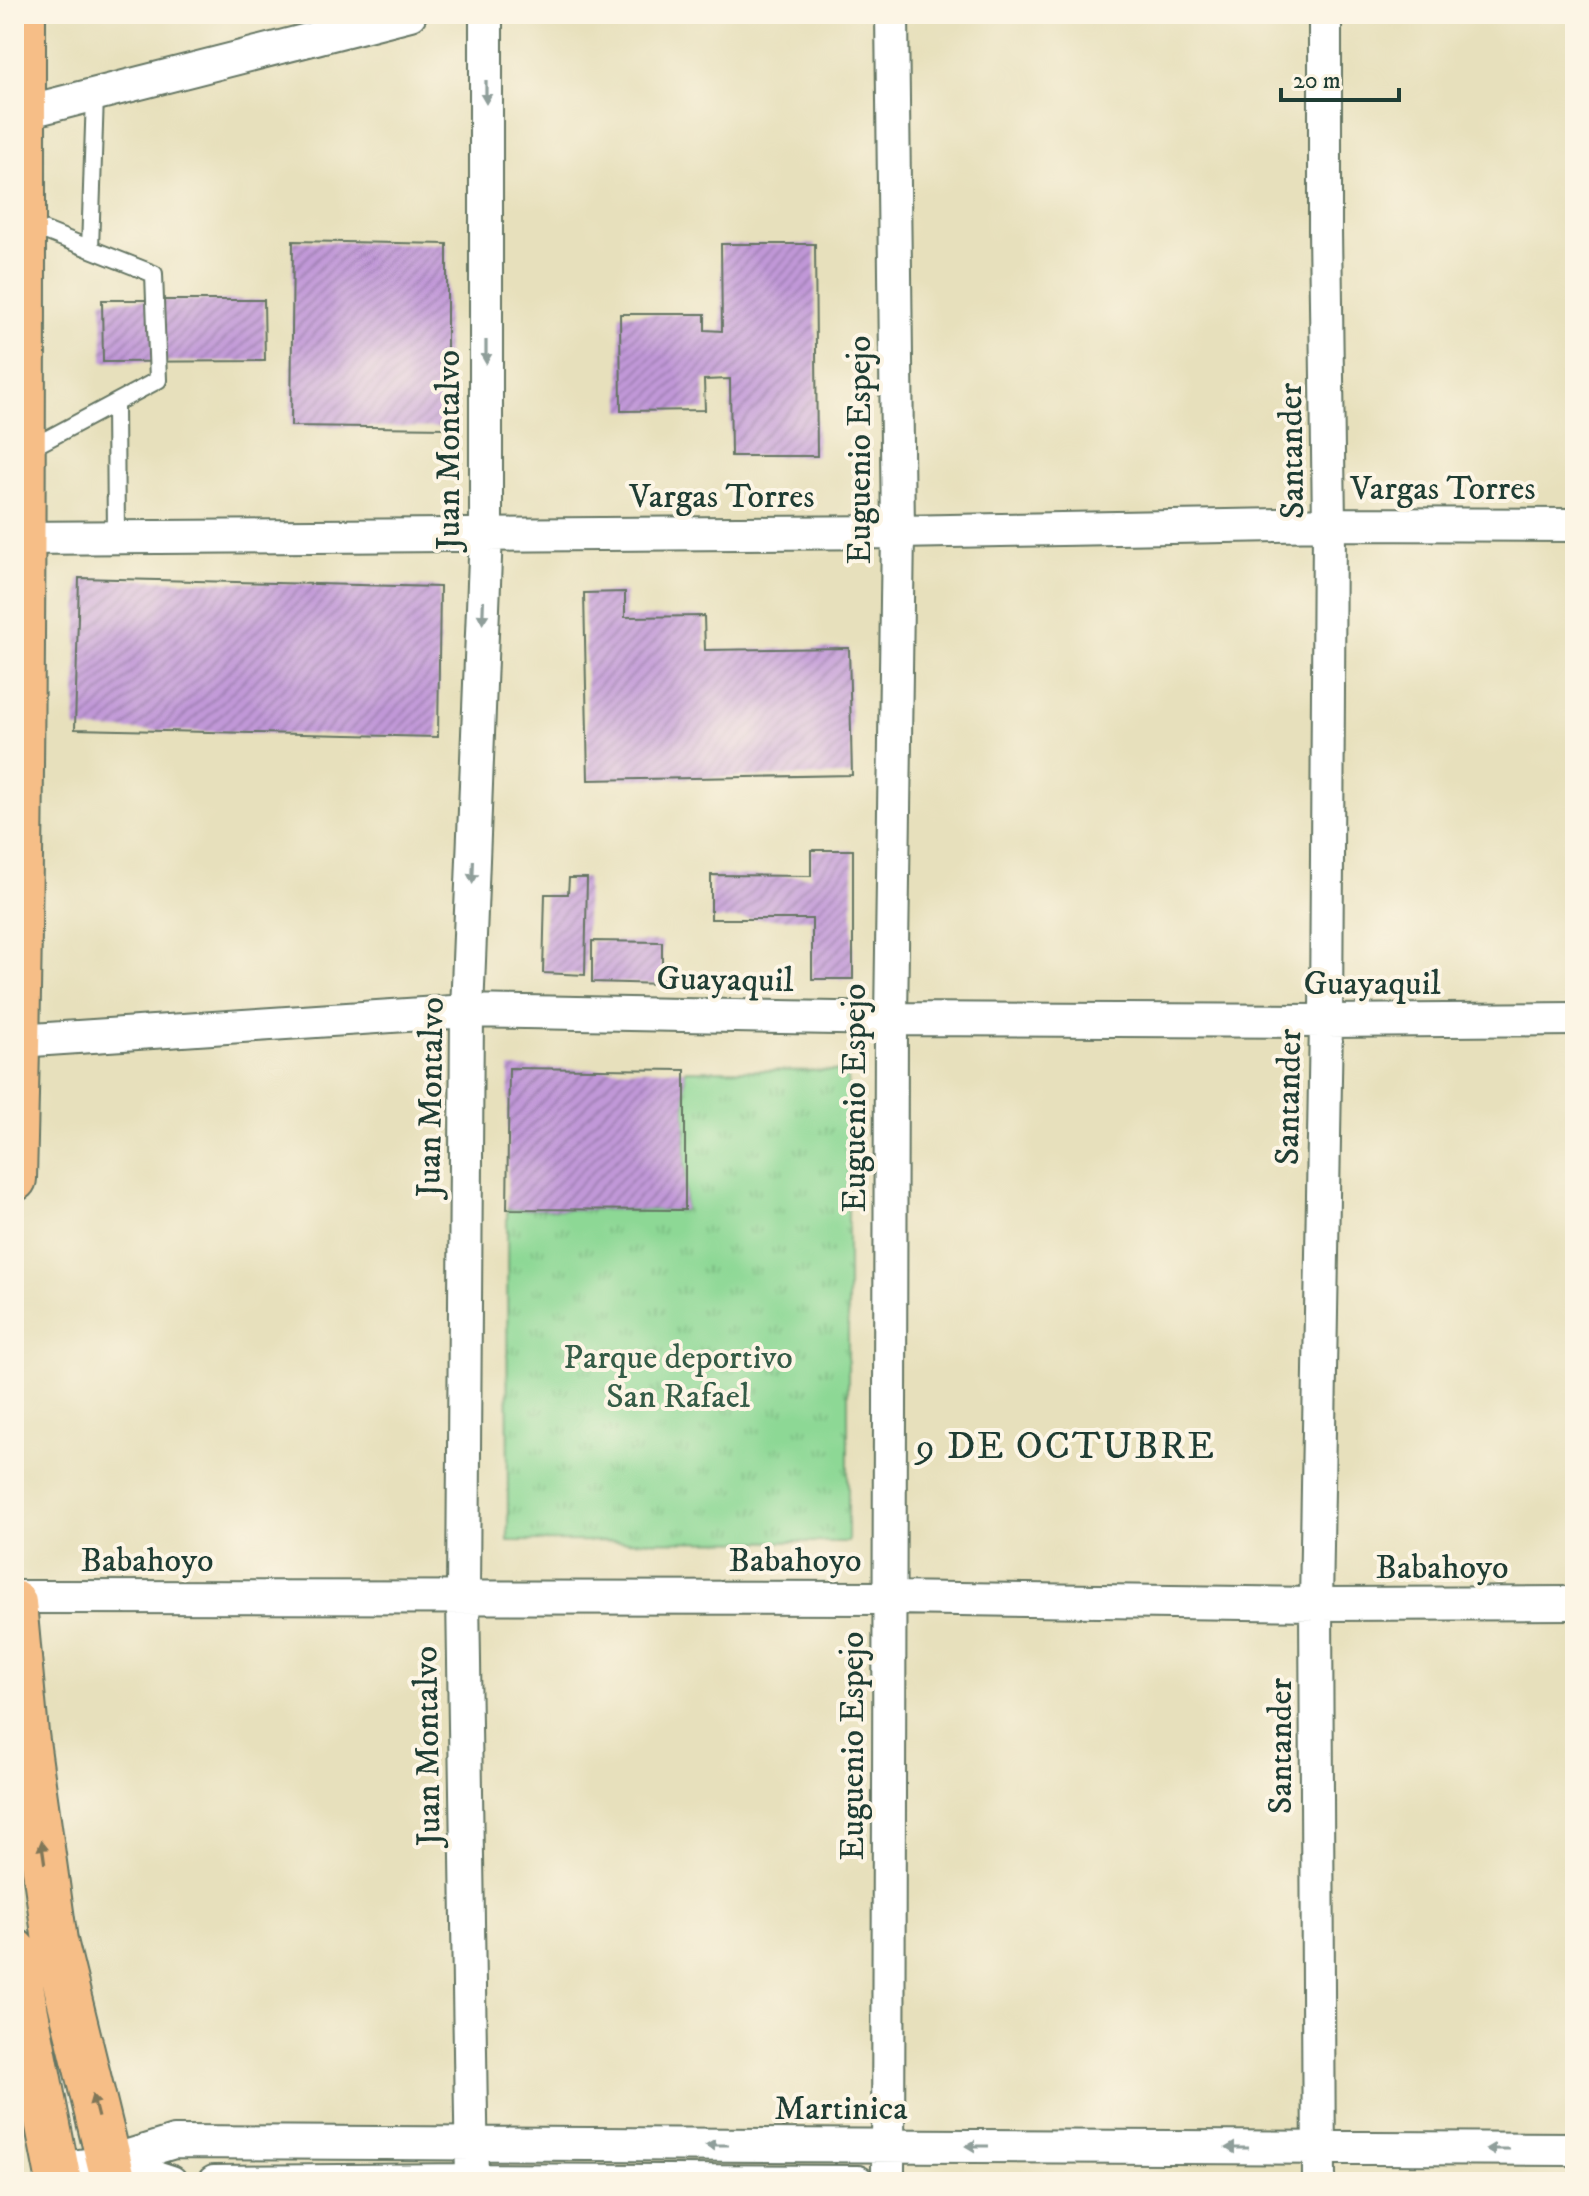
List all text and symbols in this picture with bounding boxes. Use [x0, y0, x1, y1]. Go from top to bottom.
scale bar [1281, 52, 1399, 102]
text: 20 m [1293, 66, 1341, 96]
one-way arrow [480, 80, 492, 105]
street label: Euguenio Espejo [839, 335, 881, 565]
one-way arrow [480, 340, 492, 365]
street label: Juan Montalvo [428, 350, 470, 553]
street label: Santander [1270, 382, 1314, 520]
street label: Vargas Torres [1349, 468, 1536, 510]
street label: Vargas Torres [628, 476, 815, 518]
one-way arrow [477, 600, 490, 625]
one-way arrow [466, 860, 479, 885]
street label: Guayaquil [656, 958, 795, 1002]
street label: Guayaquil [1303, 963, 1441, 1005]
street label: Euguenio Espejo [834, 983, 876, 1213]
street label: Juan Montalvo [408, 997, 454, 1200]
street label: Santander [1267, 1028, 1311, 1166]
park label: Parque deportivo San Rafael [563, 1337, 793, 1418]
district label: 9 DE OCTUBRE [914, 1423, 1216, 1471]
street label: Babahoyo [80, 1540, 214, 1582]
street label: Babahoyo [728, 1540, 862, 1582]
street label: Babahoyo [1375, 1547, 1509, 1589]
street label: Euguenio Espejo [832, 1631, 874, 1861]
street label: Juan Montalvo [405, 1646, 451, 1849]
street label: Santander [1260, 1677, 1302, 1814]
one-way arrow [36, 1839, 49, 1864]
street label: Martinica [774, 2088, 908, 2130]
one-way arrow [89, 2094, 101, 2119]
one-way arrow [704, 2138, 729, 2151]
one-way arrow [964, 2140, 989, 2152]
one-way arrow [1224, 2141, 1249, 2154]
one-way arrow [1484, 2143, 1509, 2155]

